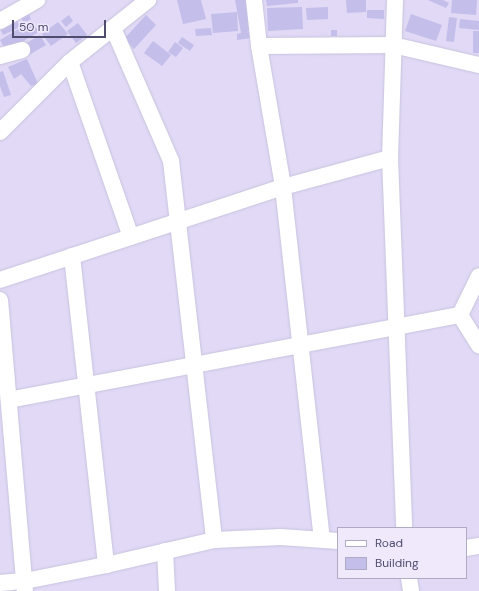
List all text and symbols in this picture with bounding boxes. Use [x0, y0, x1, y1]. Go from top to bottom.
scale bar [14, 12, 108, 38]
text: 50 m [19, 19, 48, 35]
legend [337, 527, 467, 579]
text: Road [375, 535, 403, 551]
text: Building [375, 555, 419, 571]

